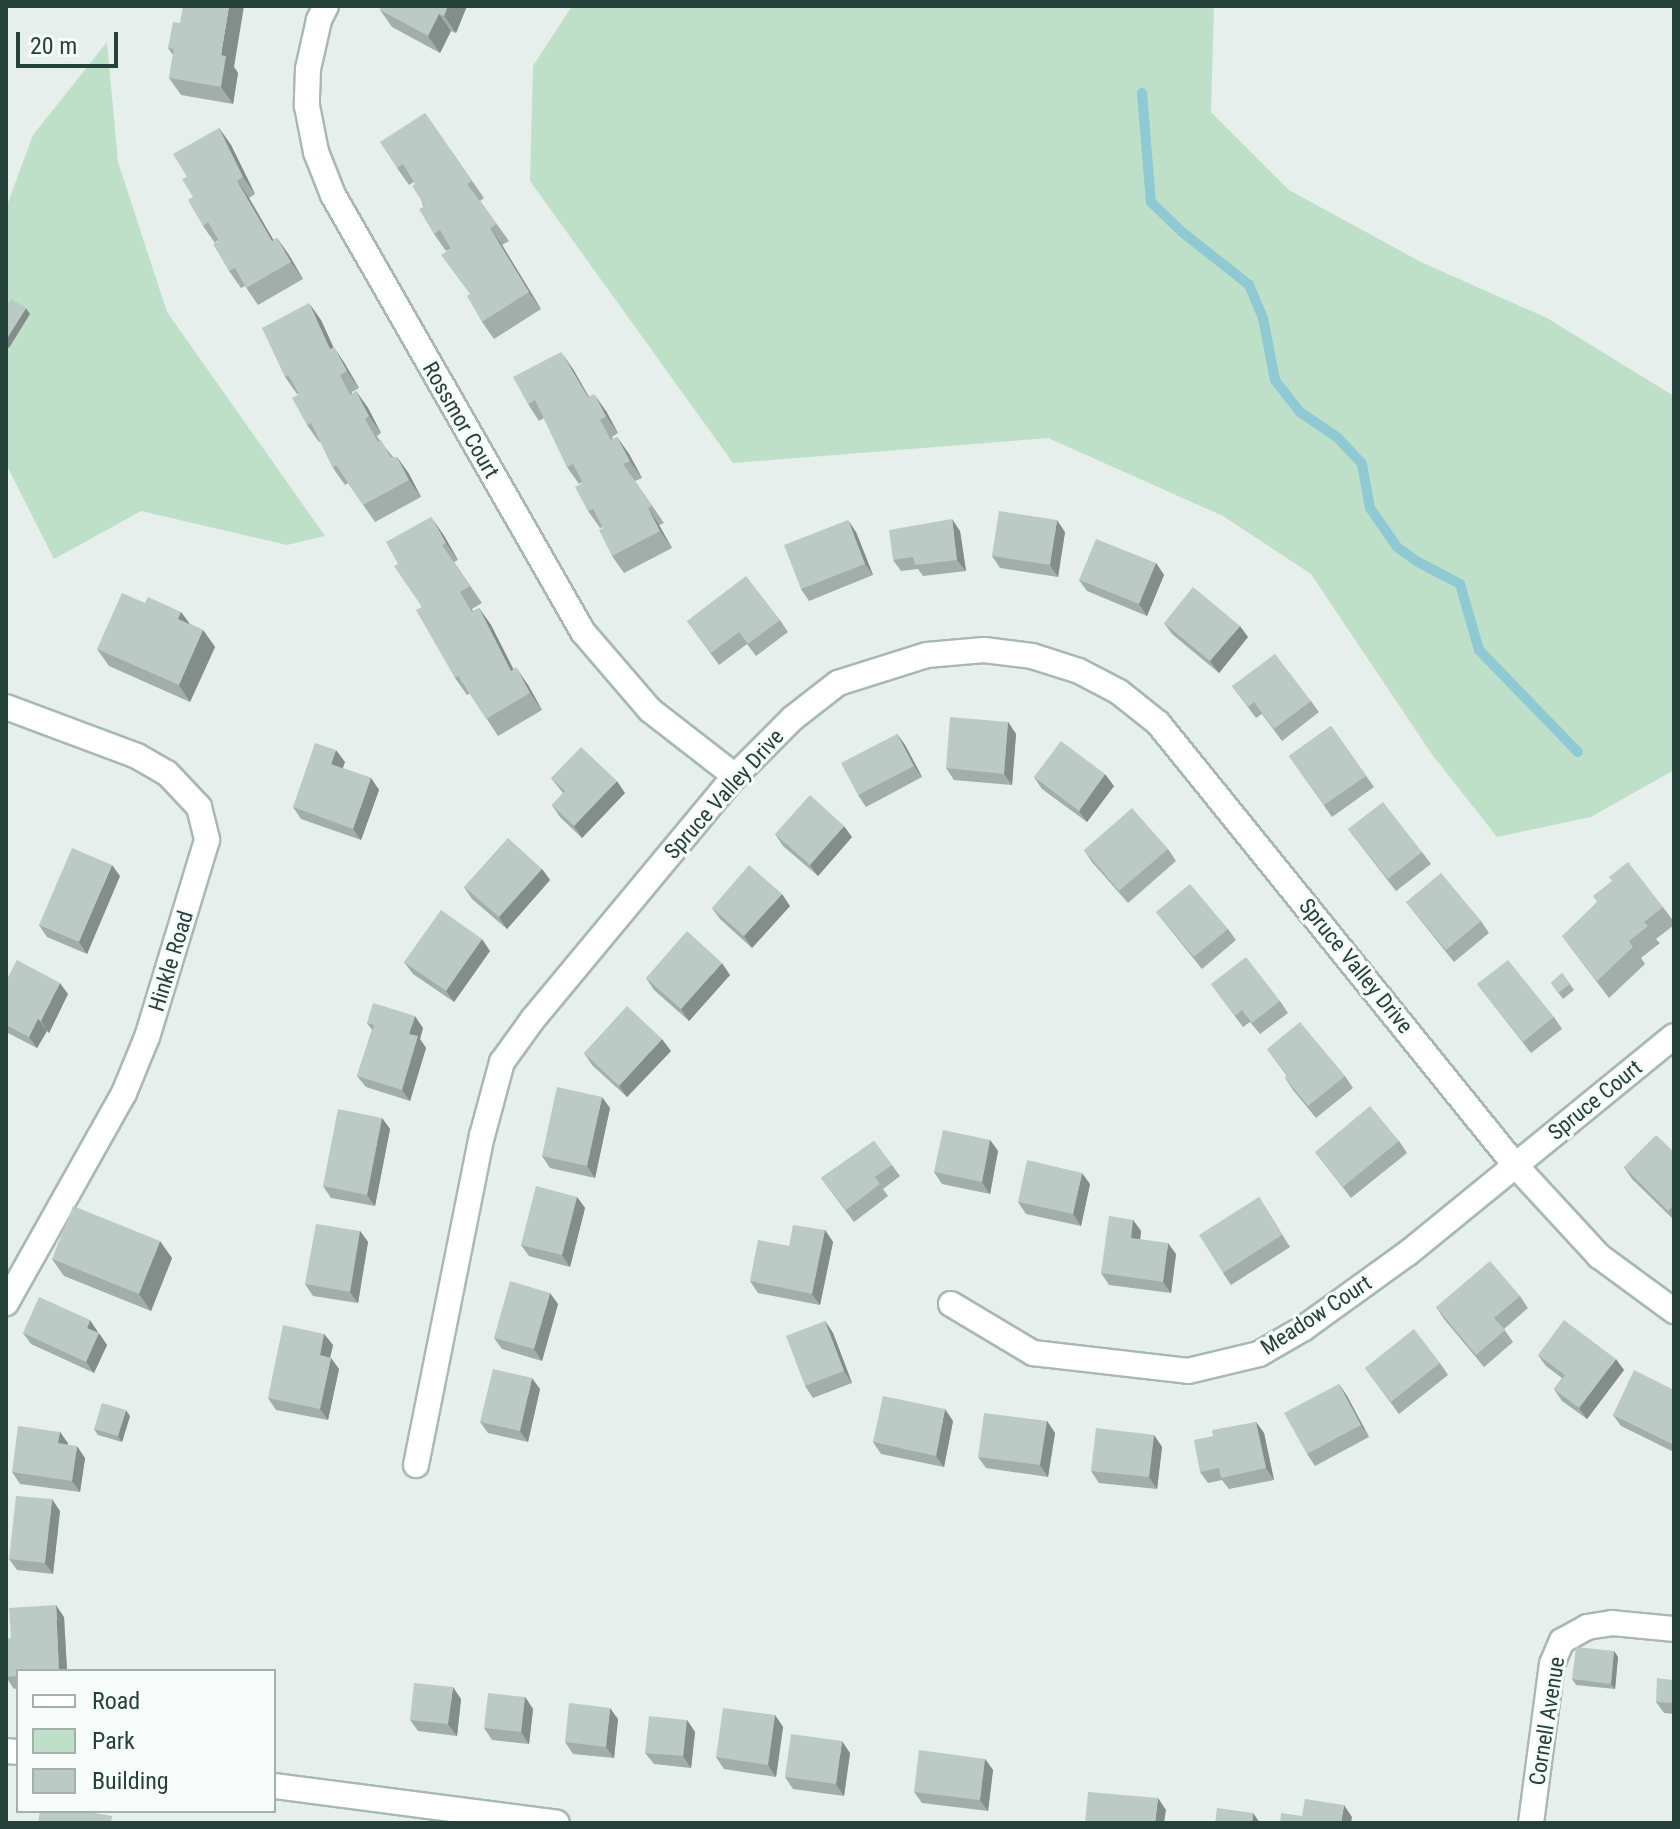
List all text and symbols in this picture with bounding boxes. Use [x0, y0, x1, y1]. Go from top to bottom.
scale bar [20, 16, 122, 66]
text: 20 m [30, 32, 77, 60]
street label: Rossmor Court [417, 357, 505, 483]
street label: Spruce Valley Drive [659, 724, 789, 864]
street label: Spruce Valley Drive [1294, 893, 1418, 1039]
street label: Hinkle Road [143, 907, 199, 1015]
street label: Spruce Court [1543, 1054, 1647, 1146]
street label: Meadow Court [1256, 1269, 1376, 1361]
street label: Cornell Avenue [1524, 1655, 1570, 1787]
legend [16, 1669, 276, 1813]
text: Road [92, 1687, 140, 1715]
text: Park [92, 1727, 135, 1755]
text: Building [92, 1767, 169, 1795]

